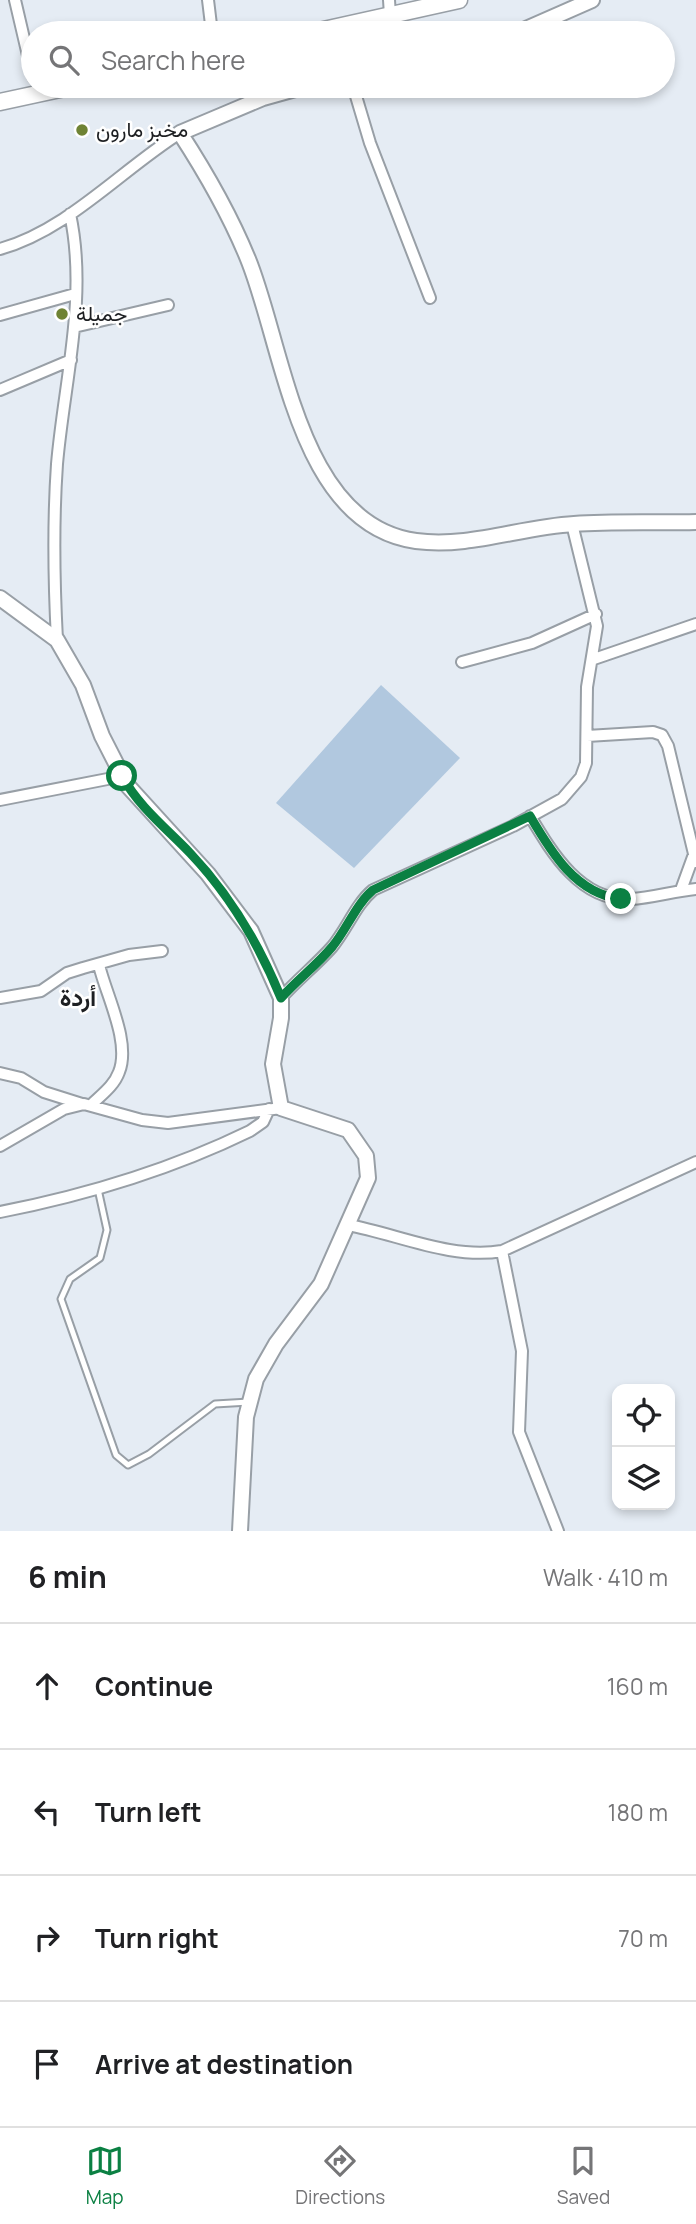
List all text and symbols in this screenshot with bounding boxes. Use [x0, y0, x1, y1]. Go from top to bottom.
search box [21, 21, 675, 98]
icon: search [45, 41, 83, 79]
text: Search here [101, 42, 246, 78]
place label: مخبز مارون [96, 115, 188, 143]
marker: مخبز مارون [74, 122, 90, 138]
place label: جميلة [76, 299, 127, 327]
marker: جميلة [54, 306, 70, 322]
route start [106, 760, 137, 791]
route end [605, 883, 636, 914]
district label: أردة [60, 980, 96, 1013]
map controls [612, 1384, 675, 1510]
button: locate [612, 1384, 675, 1447]
button: layers [612, 1447, 675, 1510]
text: 6 min [28, 1556, 107, 1597]
text: Walk · 410 m [543, 1561, 668, 1593]
icon: ahead [28, 1667, 66, 1705]
text: Continue [95, 1668, 213, 1704]
text: 160 m [607, 1670, 668, 1702]
icon: left [28, 1793, 66, 1831]
text: Turn left [95, 1794, 202, 1830]
text: 180 m [608, 1796, 668, 1828]
icon: right [28, 1919, 66, 1957]
text: Turn right [95, 1920, 219, 1956]
text: 70 m [618, 1922, 668, 1954]
icon: arrive [28, 2045, 66, 2083]
text: Arrive at destination [95, 2046, 353, 2082]
tab: Map [86, 2142, 124, 2210]
tab: Directions [295, 2142, 385, 2210]
tab: Saved [557, 2142, 610, 2210]

